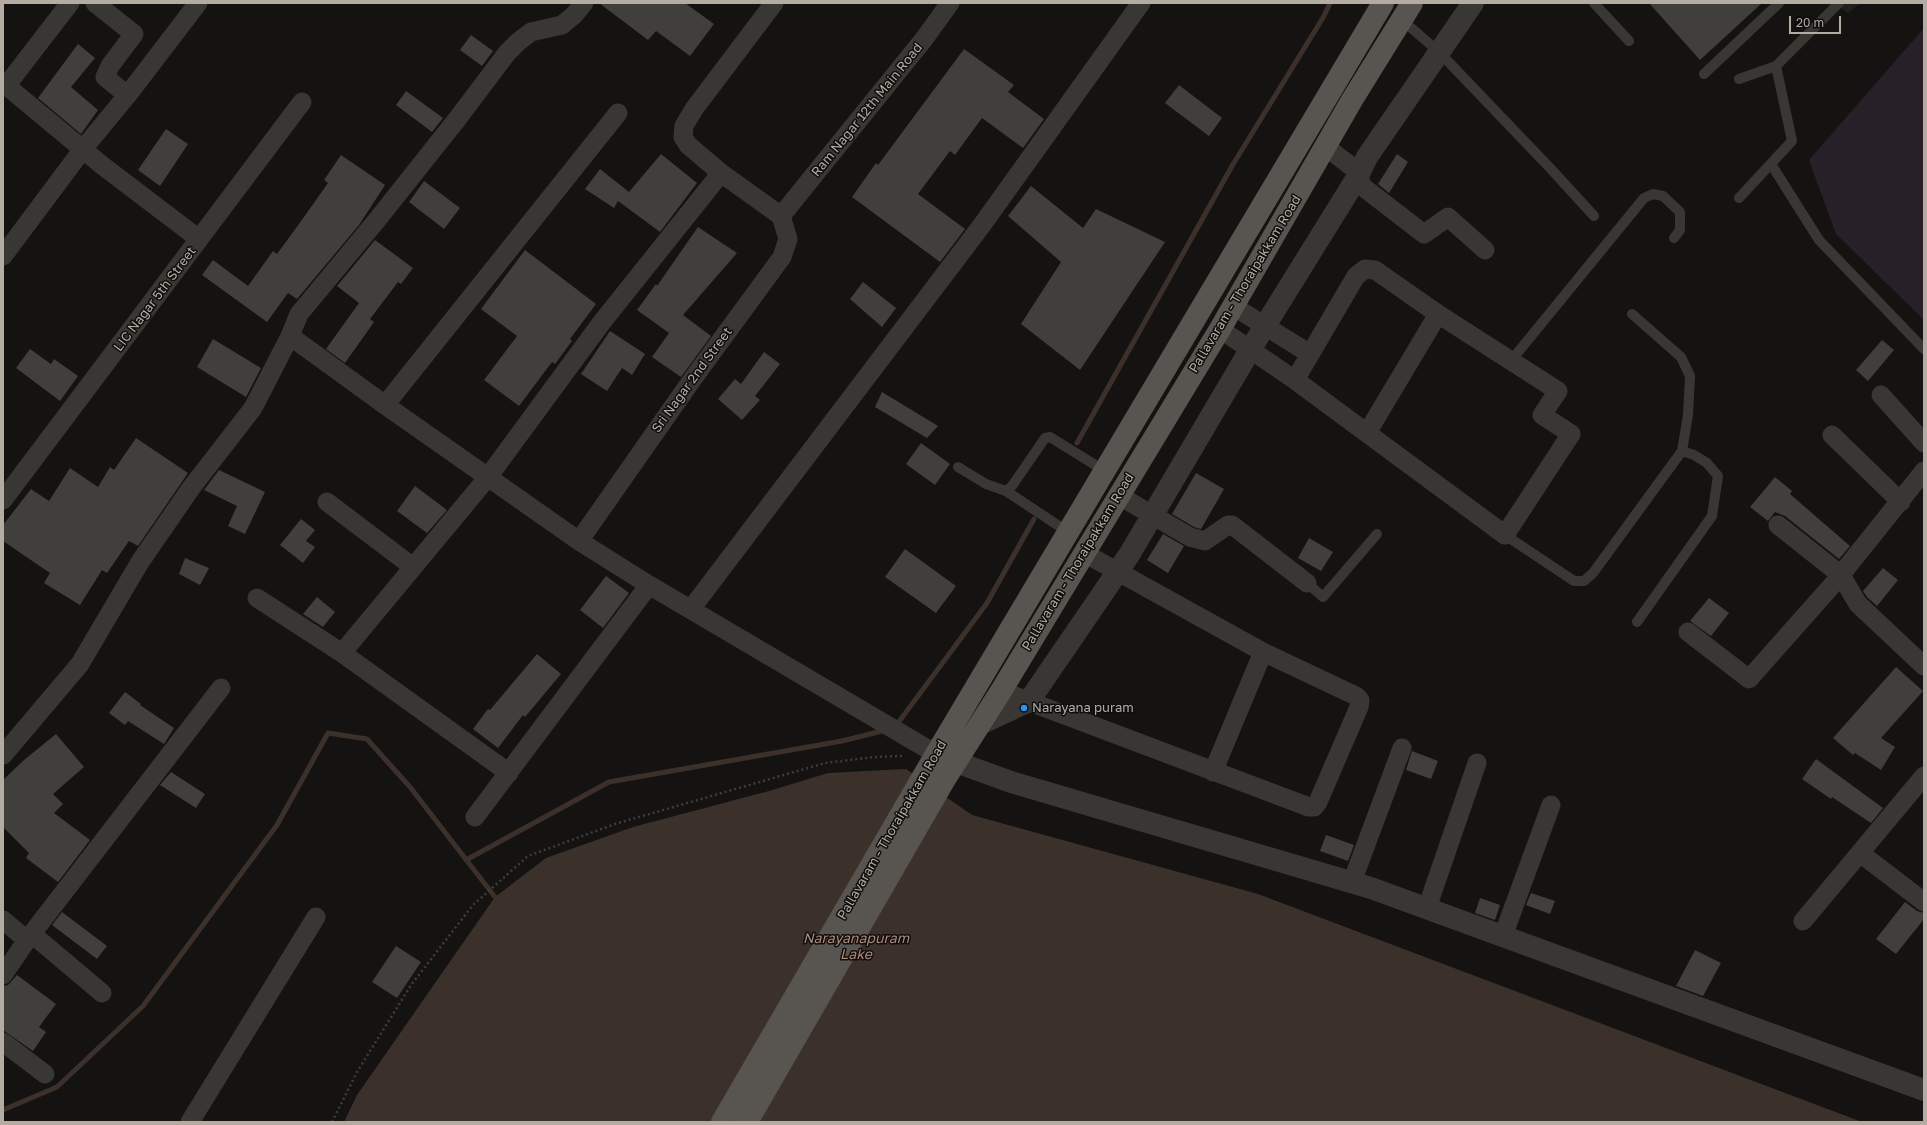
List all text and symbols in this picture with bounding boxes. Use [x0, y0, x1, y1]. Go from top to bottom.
scale bar [1791, 8, 1843, 34]
text: 20 m [1796, 15, 1824, 30]
street label: Ram Nagar 12th Main Road [808, 40, 926, 180]
street label: Pallavaram - Thoraipakkam Road [1186, 193, 1304, 375]
street label: LIC Nagar 5th Street [111, 244, 199, 354]
street label: Sri Nagar 2nd Street [649, 324, 735, 436]
street label: Pallavaram - Thoraipakkam Road [1019, 471, 1137, 653]
place label: Narayana puram [1032, 700, 1134, 716]
marker: Narayana puram [1019, 703, 1029, 713]
street label: Pallavaram - Thoraipakkam Road [834, 738, 950, 922]
water label: Narayanapuram Lake [803, 931, 909, 964]

